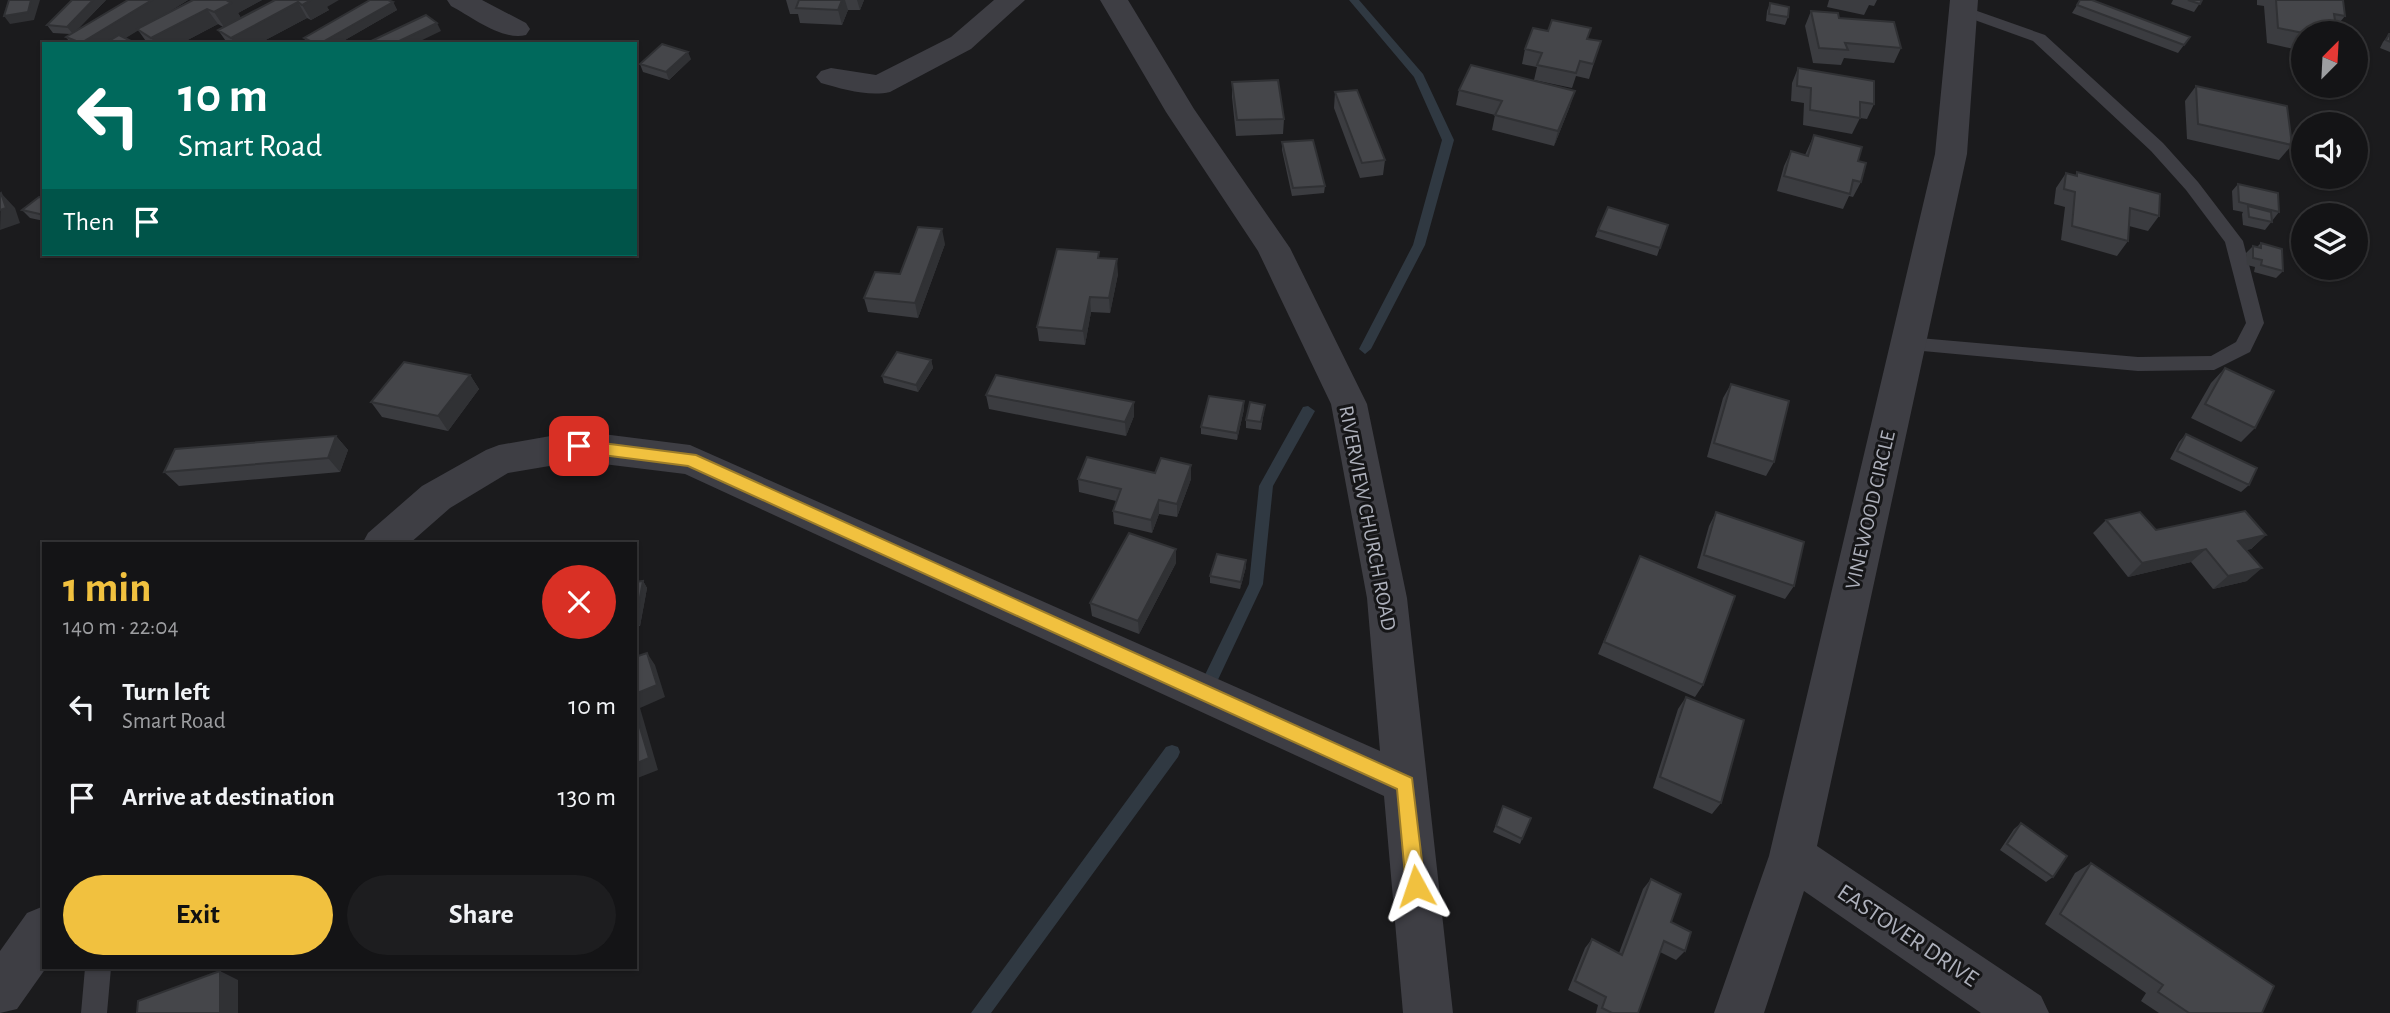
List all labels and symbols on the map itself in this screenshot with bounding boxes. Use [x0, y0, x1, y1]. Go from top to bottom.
north arrow [2291, 21, 2368, 98]
street label: RIVERVIEW CHURCH ROAD [1335, 404, 1400, 632]
pin [549, 416, 609, 476]
street label: VINEWOOD CIRCLE [1842, 429, 1899, 591]
position arrow [1379, 849, 1453, 923]
street label: EASTOVER DRIVE [1833, 880, 1983, 992]

